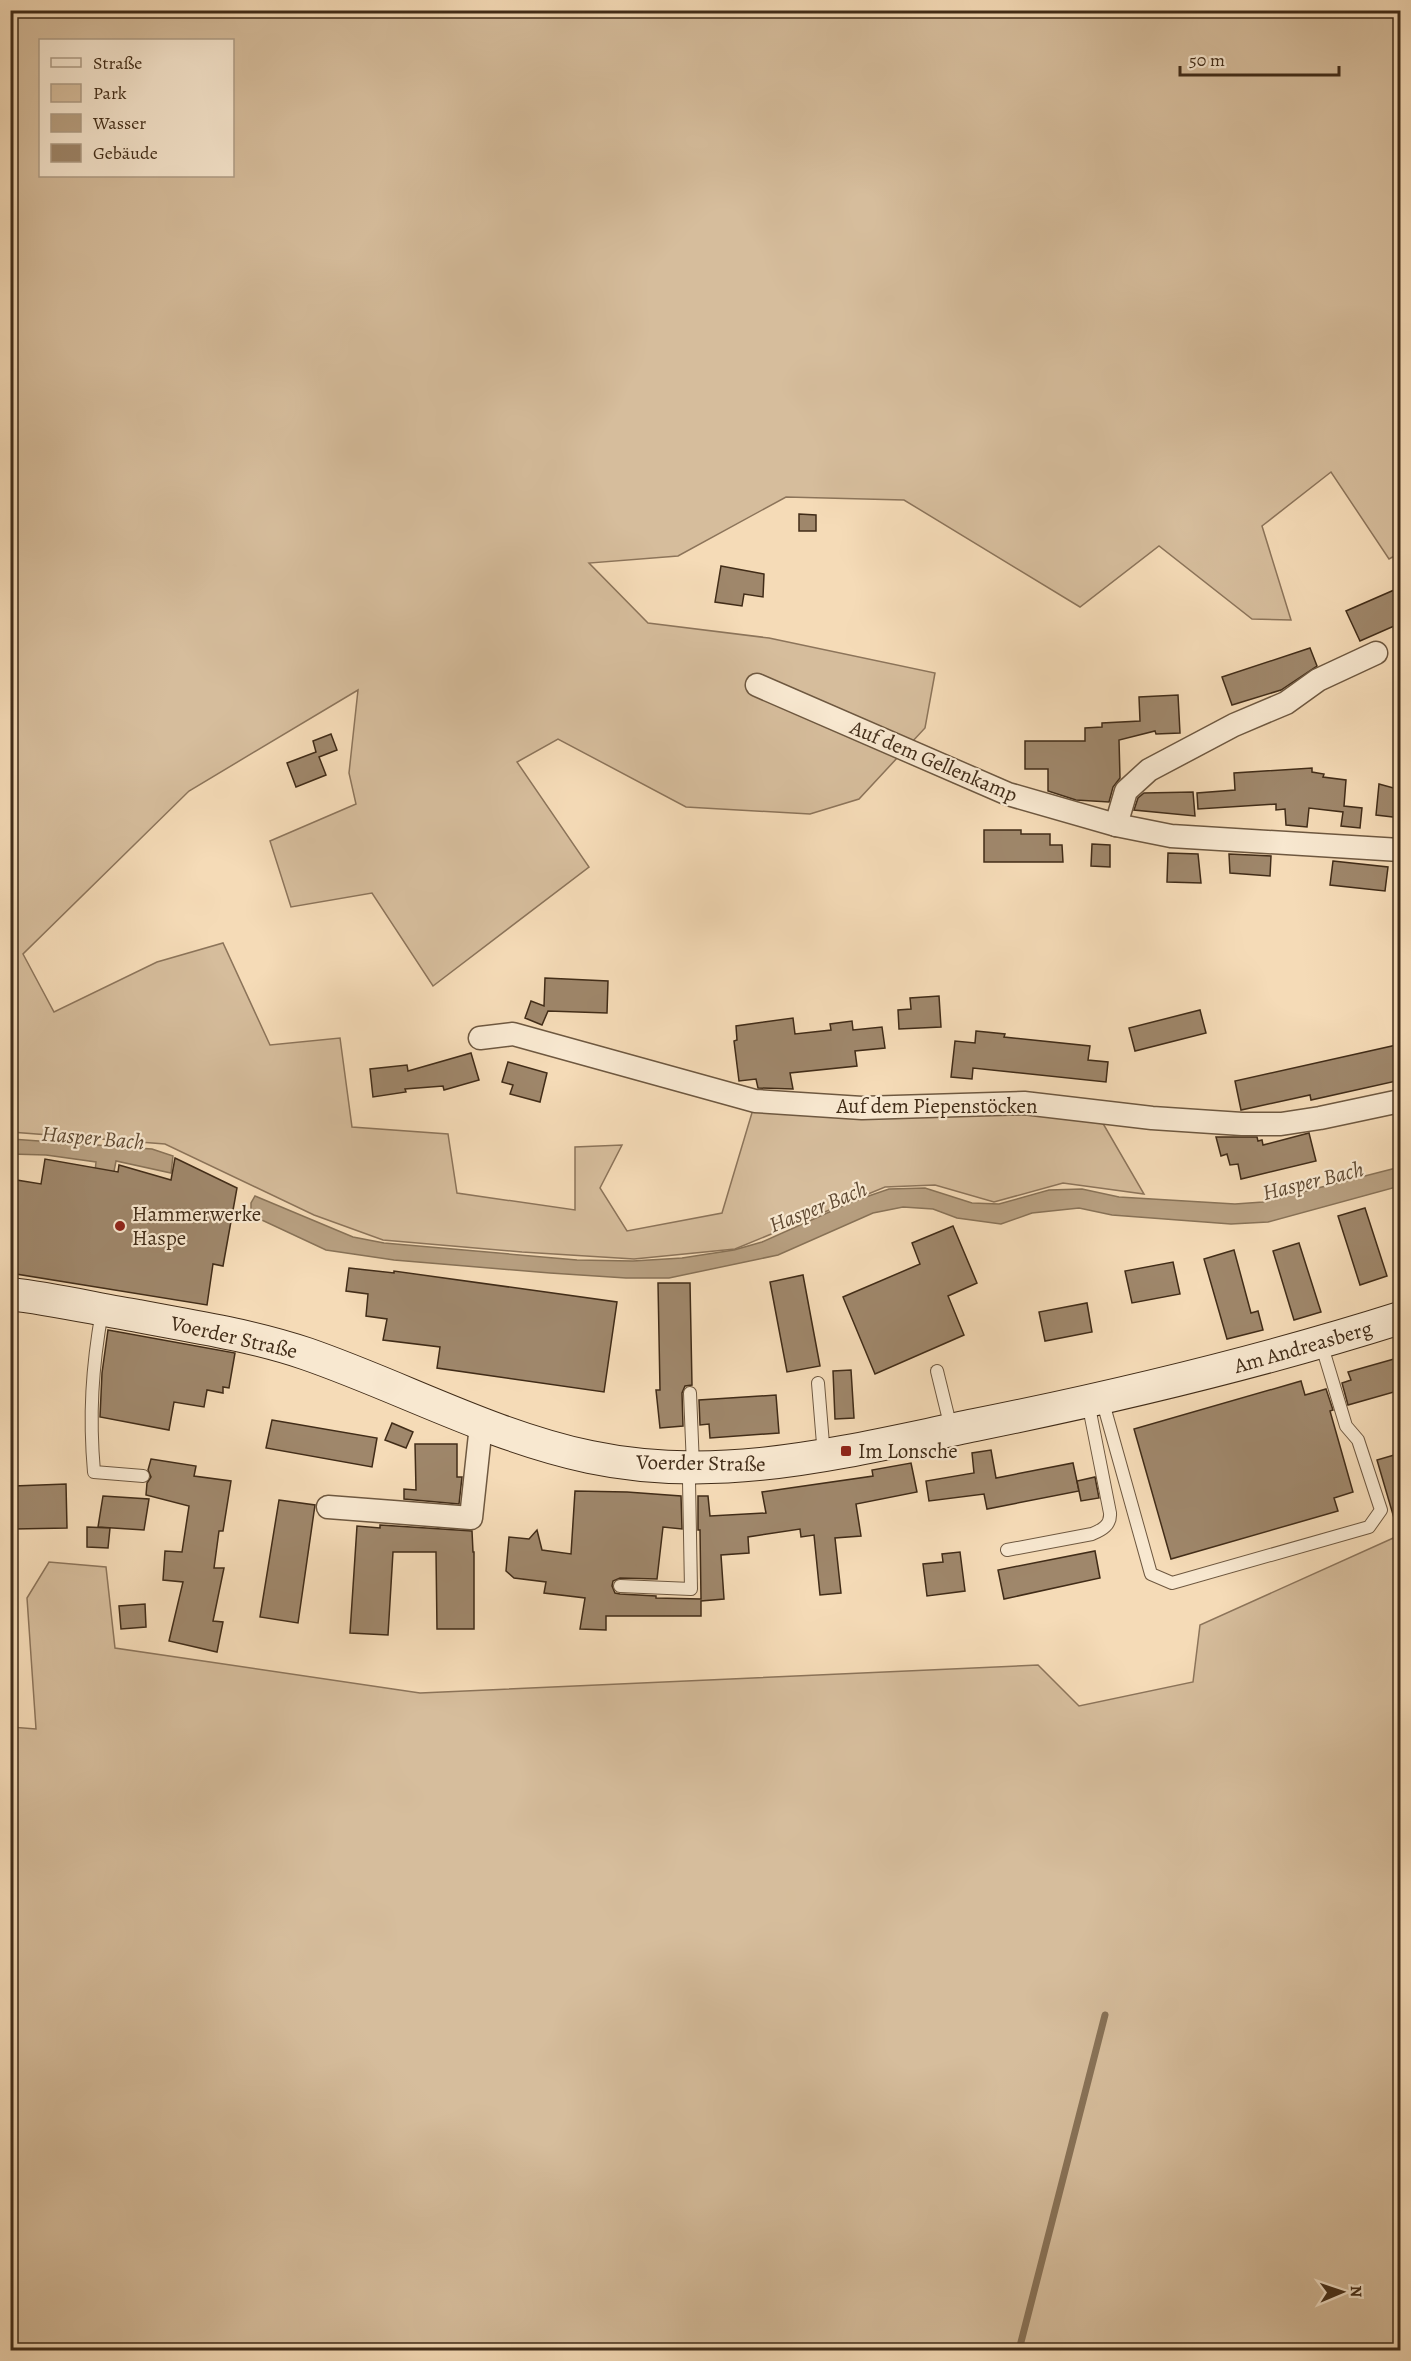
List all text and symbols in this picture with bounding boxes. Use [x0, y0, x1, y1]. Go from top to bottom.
legend [39, 39, 234, 177]
scale bar [1180, 39, 1339, 77]
text: 50 m [1189, 48, 1225, 72]
text: Straße [93, 51, 142, 75]
text: Park [93, 81, 127, 105]
text: Wasser [92, 111, 146, 135]
text: Gebäude [93, 141, 158, 165]
street label: Auf dem Gellenkamp [845, 713, 1022, 809]
street label: Auf dem Piepenstöcken [836, 1092, 1037, 1120]
water label: Hasper Bach [40, 1119, 146, 1157]
water label: Hasper Bach [1259, 1154, 1367, 1208]
water label: Hasper Bach [764, 1174, 872, 1240]
place label: Hammerwerke Haspe [132, 1200, 261, 1252]
marker: Hammerwerke Haspe [113, 1219, 127, 1233]
street label: Voerder Straße [167, 1309, 300, 1365]
street label: Am Andreasberg [1230, 1314, 1376, 1380]
place label: Im Lonsche [858, 1437, 958, 1465]
marker: Im Lonsche [839, 1444, 853, 1458]
street label: Voerder Straße [635, 1448, 766, 1478]
north arrow [1312, 2262, 1372, 2322]
text: N [1345, 2285, 1367, 2298]

